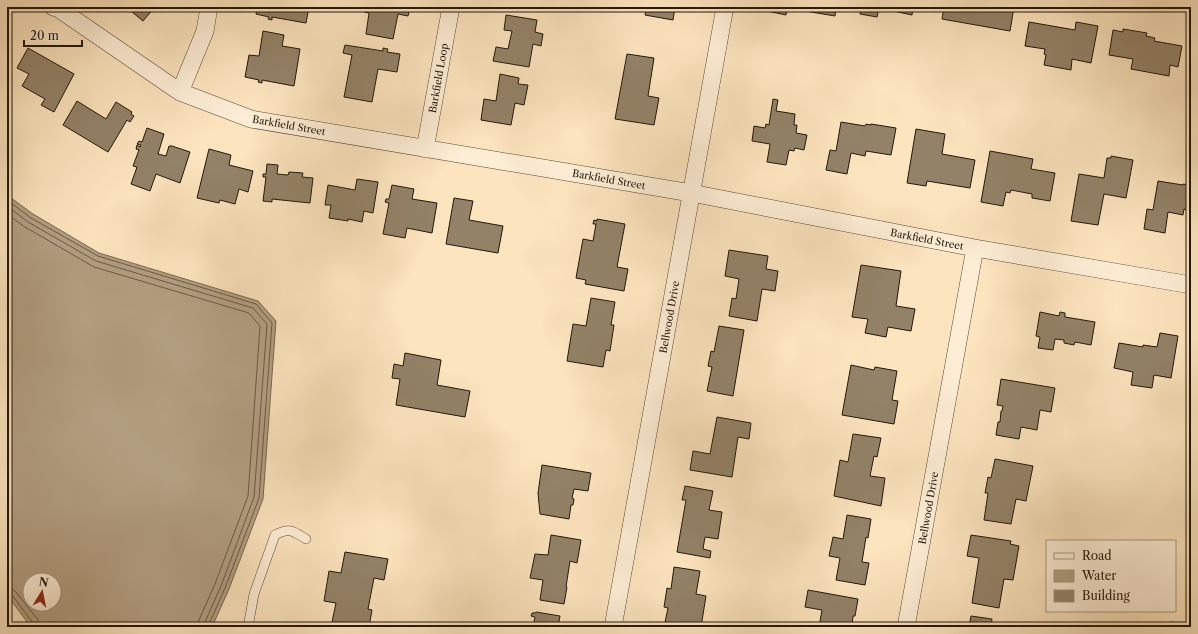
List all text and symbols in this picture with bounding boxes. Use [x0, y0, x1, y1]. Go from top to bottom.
scale bar [24, 22, 82, 48]
text: 20 m [30, 28, 59, 43]
street label: Barkfield Loop [426, 42, 451, 114]
street label: Barkfield Street [251, 113, 327, 138]
street label: Barkfield Street [571, 167, 647, 192]
street label: Barkfield Street [889, 226, 965, 253]
street label: Bellwood Drive [657, 279, 682, 354]
street label: Bellwood Drive [916, 470, 941, 545]
legend [1046, 540, 1176, 612]
text: Road [1082, 548, 1112, 563]
text: Water [1081, 568, 1116, 583]
north arrow [22, 572, 62, 612]
text: N [38, 574, 50, 590]
text: Building [1082, 588, 1130, 603]

